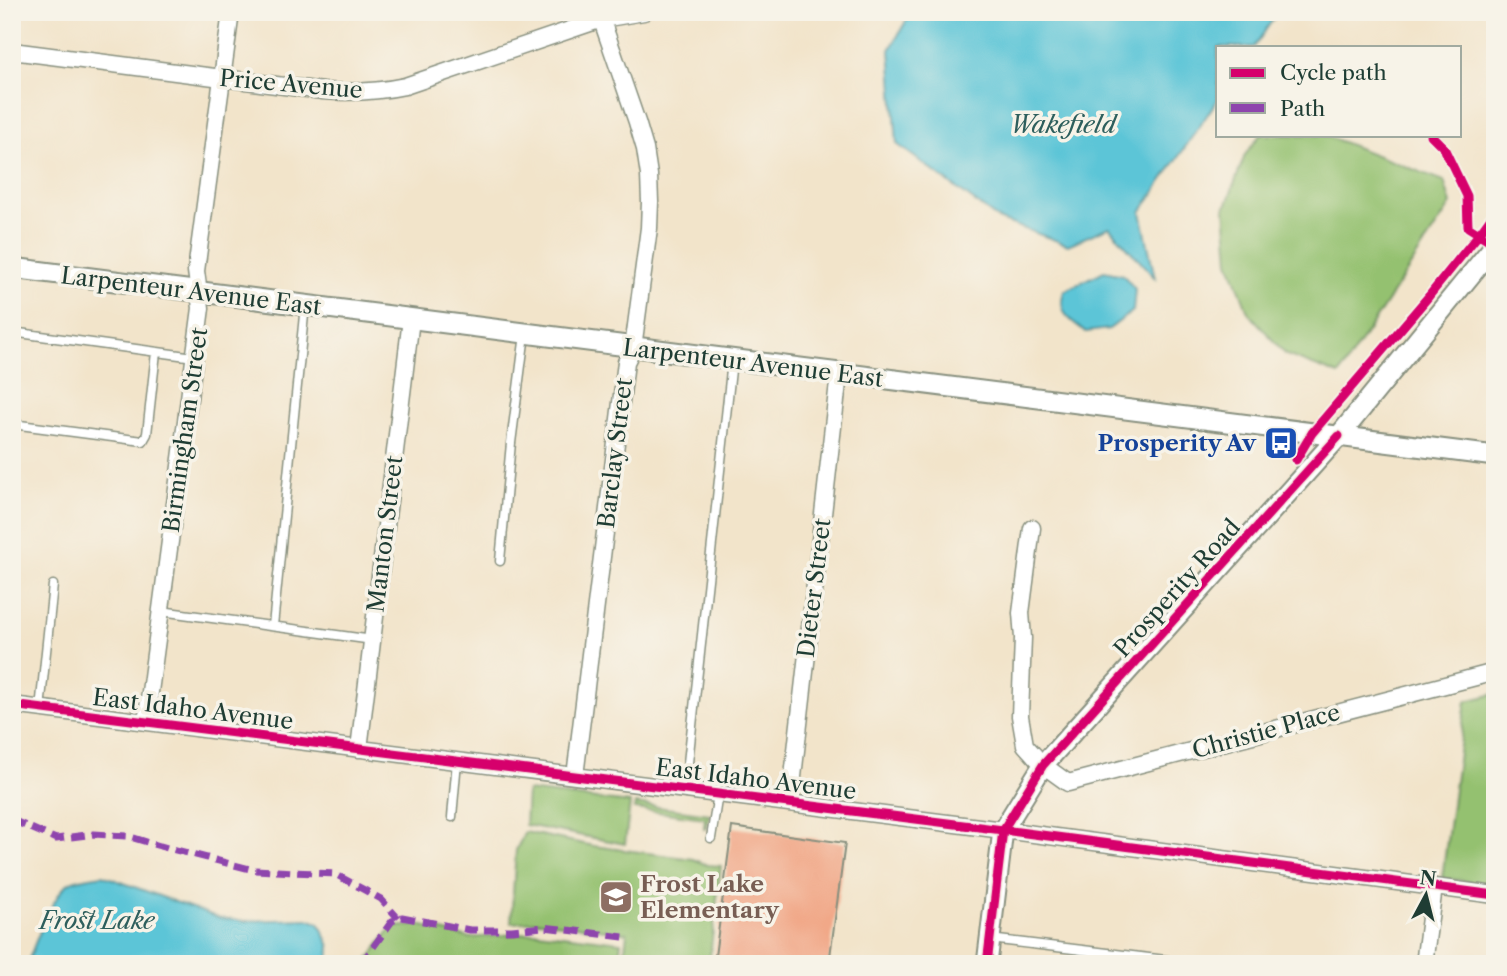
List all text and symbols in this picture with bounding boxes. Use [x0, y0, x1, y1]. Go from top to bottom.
legend [1216, 46, 1462, 136]
text: Cycle path [1280, 60, 1387, 85]
street label: Price Avenue [218, 64, 364, 104]
text: Path [1280, 96, 1325, 121]
water label: Wakefield [1010, 110, 1119, 139]
street label: Larpenteur Avenue East [59, 261, 323, 321]
street label: Birmingham Street [157, 326, 213, 534]
street label: Larpenteur Avenue East [621, 333, 885, 393]
street label: Barclay Street [592, 376, 638, 530]
bus stop icon: Prosperity Av [1262, 424, 1300, 462]
place label: Prosperity Av [1097, 429, 1257, 457]
street label: Manton Street [362, 454, 408, 614]
street label: Prosperity Road [1108, 513, 1246, 663]
street label: Dieter Street [792, 517, 836, 659]
street label: East Idaho Avenue [91, 683, 295, 735]
street label: Christie Place [1189, 698, 1343, 764]
street label: East Idaho Avenue [654, 753, 858, 805]
north arrow [1392, 860, 1462, 930]
text: N [1418, 866, 1438, 891]
place label: Frost Lake Elementary [640, 870, 780, 924]
school or university icon: Frost Lake Elementary [597, 878, 635, 916]
water label: Frost Lake [38, 906, 156, 935]

